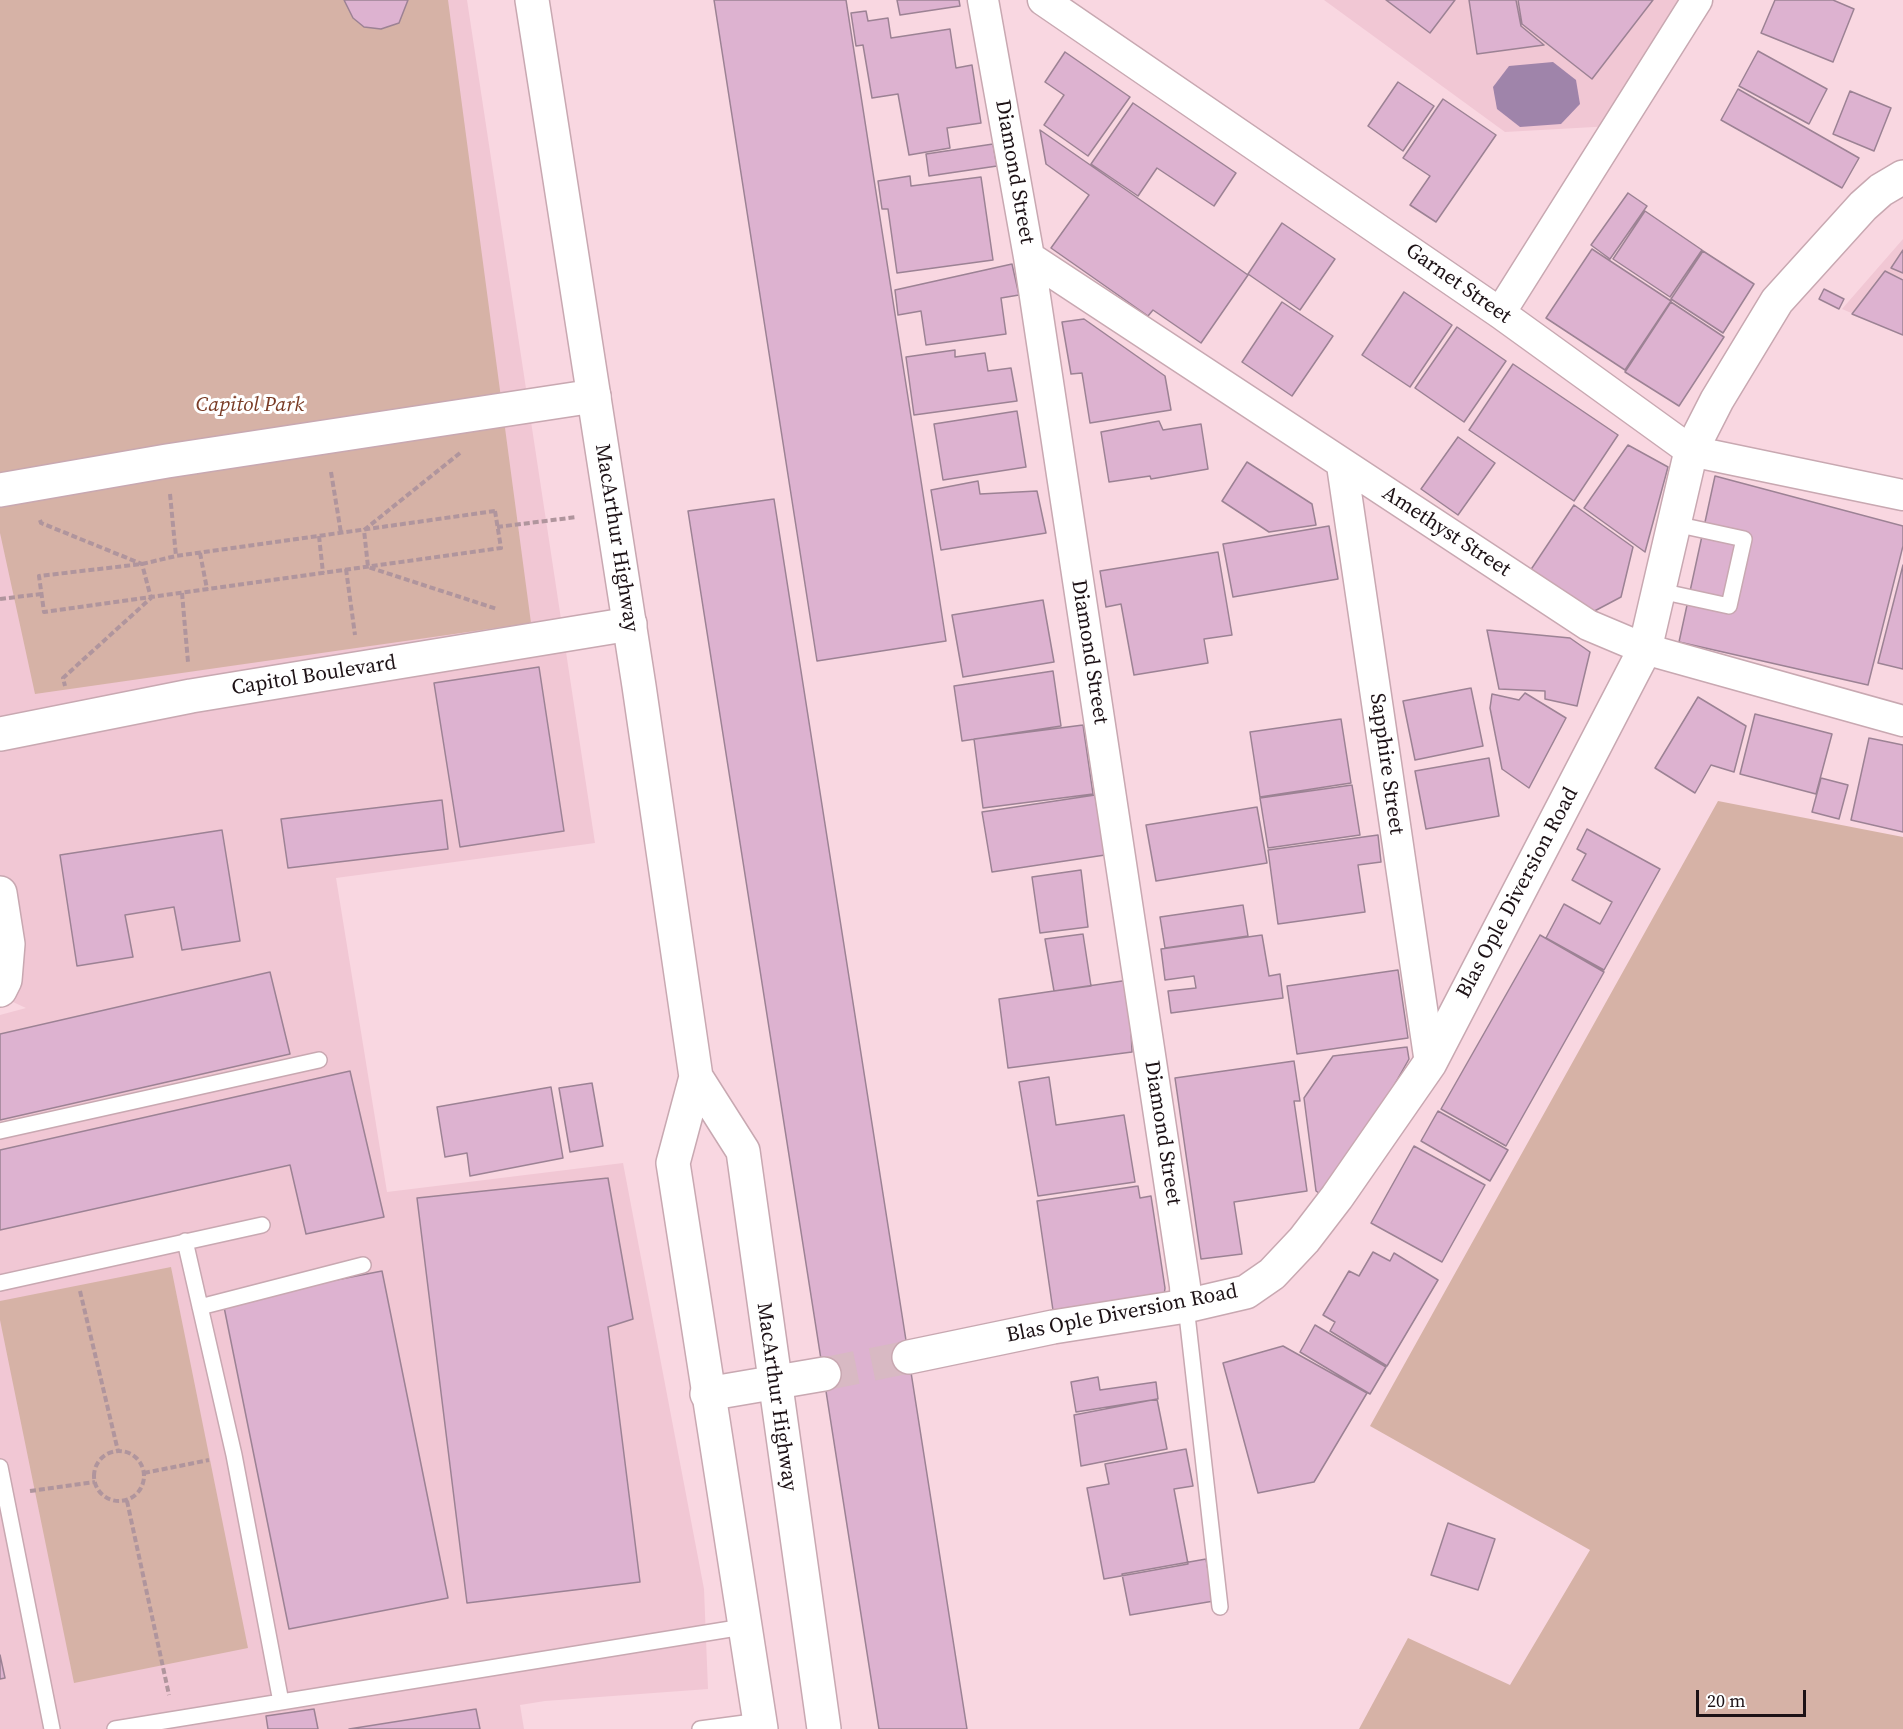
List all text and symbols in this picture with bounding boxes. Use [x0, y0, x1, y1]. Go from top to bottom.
street label: Diamond Street [989, 98, 1039, 246]
street label: Garnet Street [1400, 238, 1516, 330]
park label: Capitol Park [196, 393, 304, 419]
street label: MacArthur Highway [589, 442, 643, 634]
street label: Amethyst Street [1377, 481, 1515, 583]
street label: Diamond Street [1065, 578, 1113, 726]
street label: Capitol Boulevard [230, 651, 398, 701]
street label: Sapphire Street [1364, 692, 1408, 836]
street label: Blas Ople Diversion Road [1452, 783, 1584, 1003]
street label: Diamond Street [1138, 1059, 1186, 1207]
street label: Blas Ople Diversion Road [1004, 1279, 1240, 1349]
street label: MacArthur Highway [750, 1301, 802, 1493]
scale bar [1699, 1678, 1808, 1716]
text: 20 m [1707, 1688, 1745, 1713]

